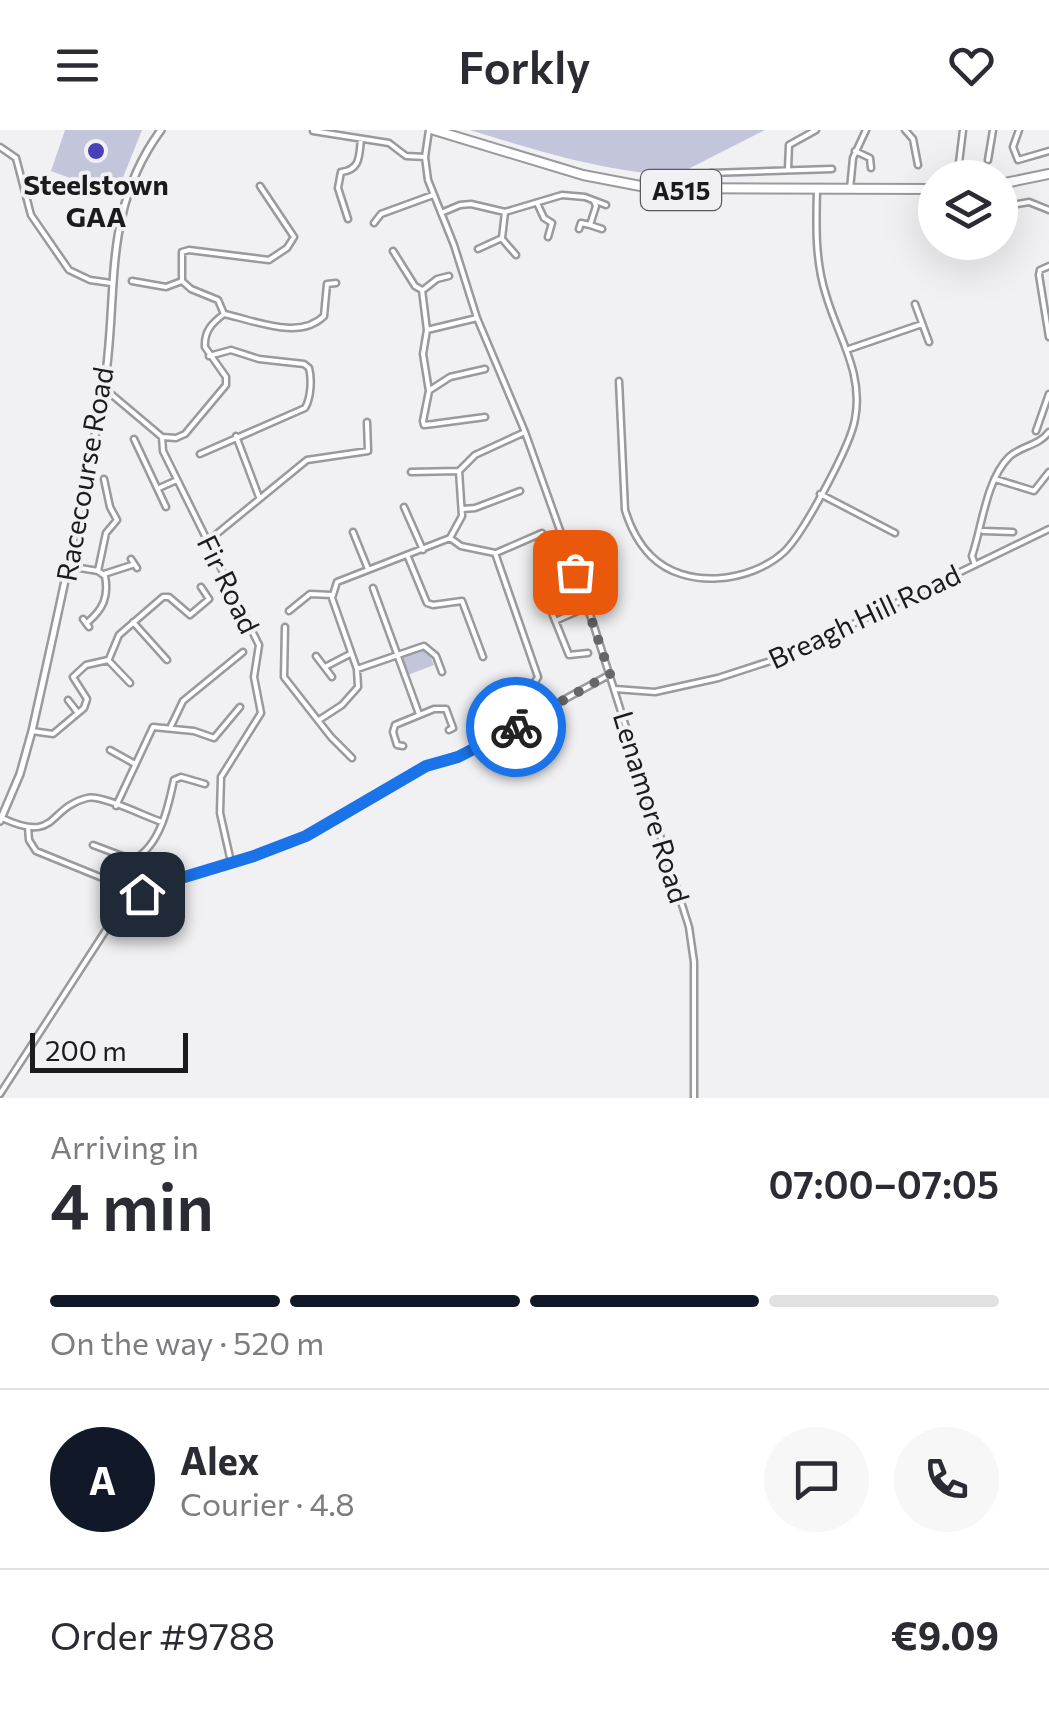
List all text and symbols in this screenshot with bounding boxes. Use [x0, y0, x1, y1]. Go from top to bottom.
icon: menu [50, 38, 105, 93]
text: Forkly [458, 38, 591, 93]
icon: heart [944, 38, 999, 93]
marker: Steelstown GAA [85, 140, 107, 162]
map controls [918, 160, 1018, 260]
button: layers [918, 160, 1018, 260]
place label: Steelstown GAA [23, 167, 169, 233]
road number: A515 [641, 170, 721, 210]
street label: Racecourse Road [48, 364, 120, 584]
street label: Fir Road [191, 529, 267, 639]
pin [533, 530, 618, 615]
icon: bag [548, 545, 603, 600]
street label: Breagh Hill Road [763, 557, 965, 675]
courier [466, 677, 566, 777]
icon: bike [489, 700, 544, 755]
street label: Lenamore Road [607, 707, 697, 907]
pin [100, 852, 185, 937]
icon: home [115, 867, 170, 922]
scale bar [30, 1028, 188, 1073]
text: 200 m [45, 1033, 127, 1067]
text: Arriving in [50, 1126, 199, 1166]
text: 07:00–07:05 [768, 1160, 999, 1207]
text: 4 min [50, 1164, 214, 1243]
text: On the way · 520 m [50, 1322, 324, 1362]
button: chat [764, 1427, 869, 1532]
button: phone [894, 1427, 999, 1532]
text: Alex [180, 1436, 259, 1483]
text: A [89, 1456, 116, 1503]
text: Courier · 4.8 [180, 1483, 355, 1523]
text: Order #9788 [50, 1611, 275, 1658]
text: €9.09 [891, 1611, 999, 1658]

